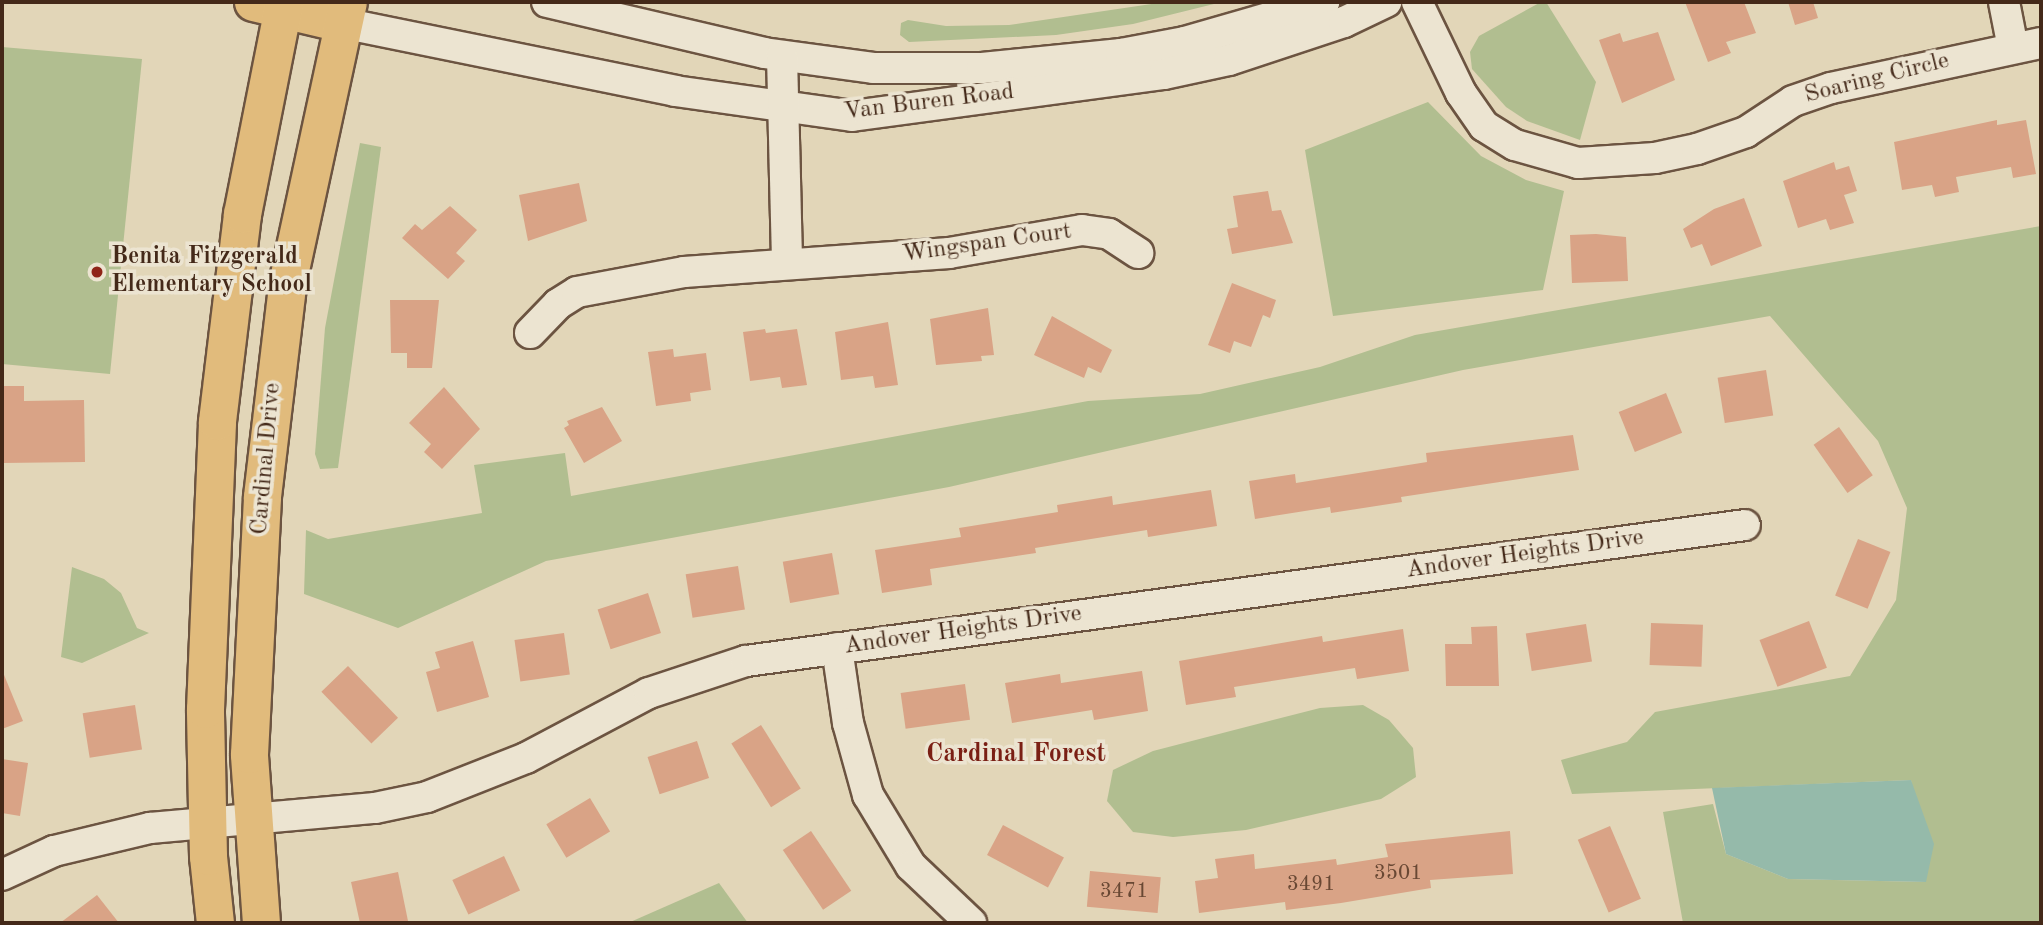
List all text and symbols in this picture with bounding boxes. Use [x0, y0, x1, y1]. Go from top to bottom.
street label: Soaring Circle [1802, 47, 1952, 111]
street label: Van Buren Road [842, 78, 1016, 128]
street label: Wingspan Court [901, 218, 1073, 270]
place label: Benita Fitzgerald Elementary School [111, 244, 312, 300]
marker: Benita Fitzgerald Elementary School [89, 264, 105, 280]
street label: Cardinal Drive [246, 382, 288, 536]
street label: Andover Heights Drive [1404, 524, 1646, 586]
street label: Andover Heights Drive [842, 600, 1084, 662]
district label: Cardinal Forest [926, 739, 1106, 771]
house number: 3501 [1374, 861, 1422, 887]
house number: 3491 [1287, 872, 1335, 898]
house number: 3471 [1100, 879, 1148, 905]

